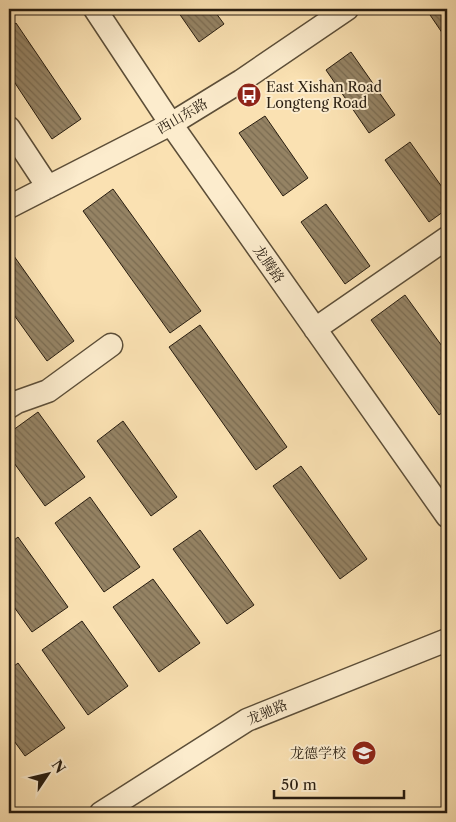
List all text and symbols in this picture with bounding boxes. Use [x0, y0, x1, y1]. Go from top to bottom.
place label: East Xishan Road Longteng Road [266, 78, 383, 112]
bus stop icon: East Xishan Road Longteng Road [236, 82, 262, 108]
street label: 西山东路 [153, 94, 211, 138]
street label: 龙腾路 [250, 242, 288, 286]
street label: 龙驰路 [244, 696, 290, 728]
school or university icon: 龙德学校 [351, 740, 377, 766]
place label: 龙德学校 [290, 744, 346, 762]
north arrow [22, 750, 72, 800]
text: N [48, 756, 70, 777]
scale bar [274, 767, 404, 799]
text: 50 m [281, 775, 317, 794]

